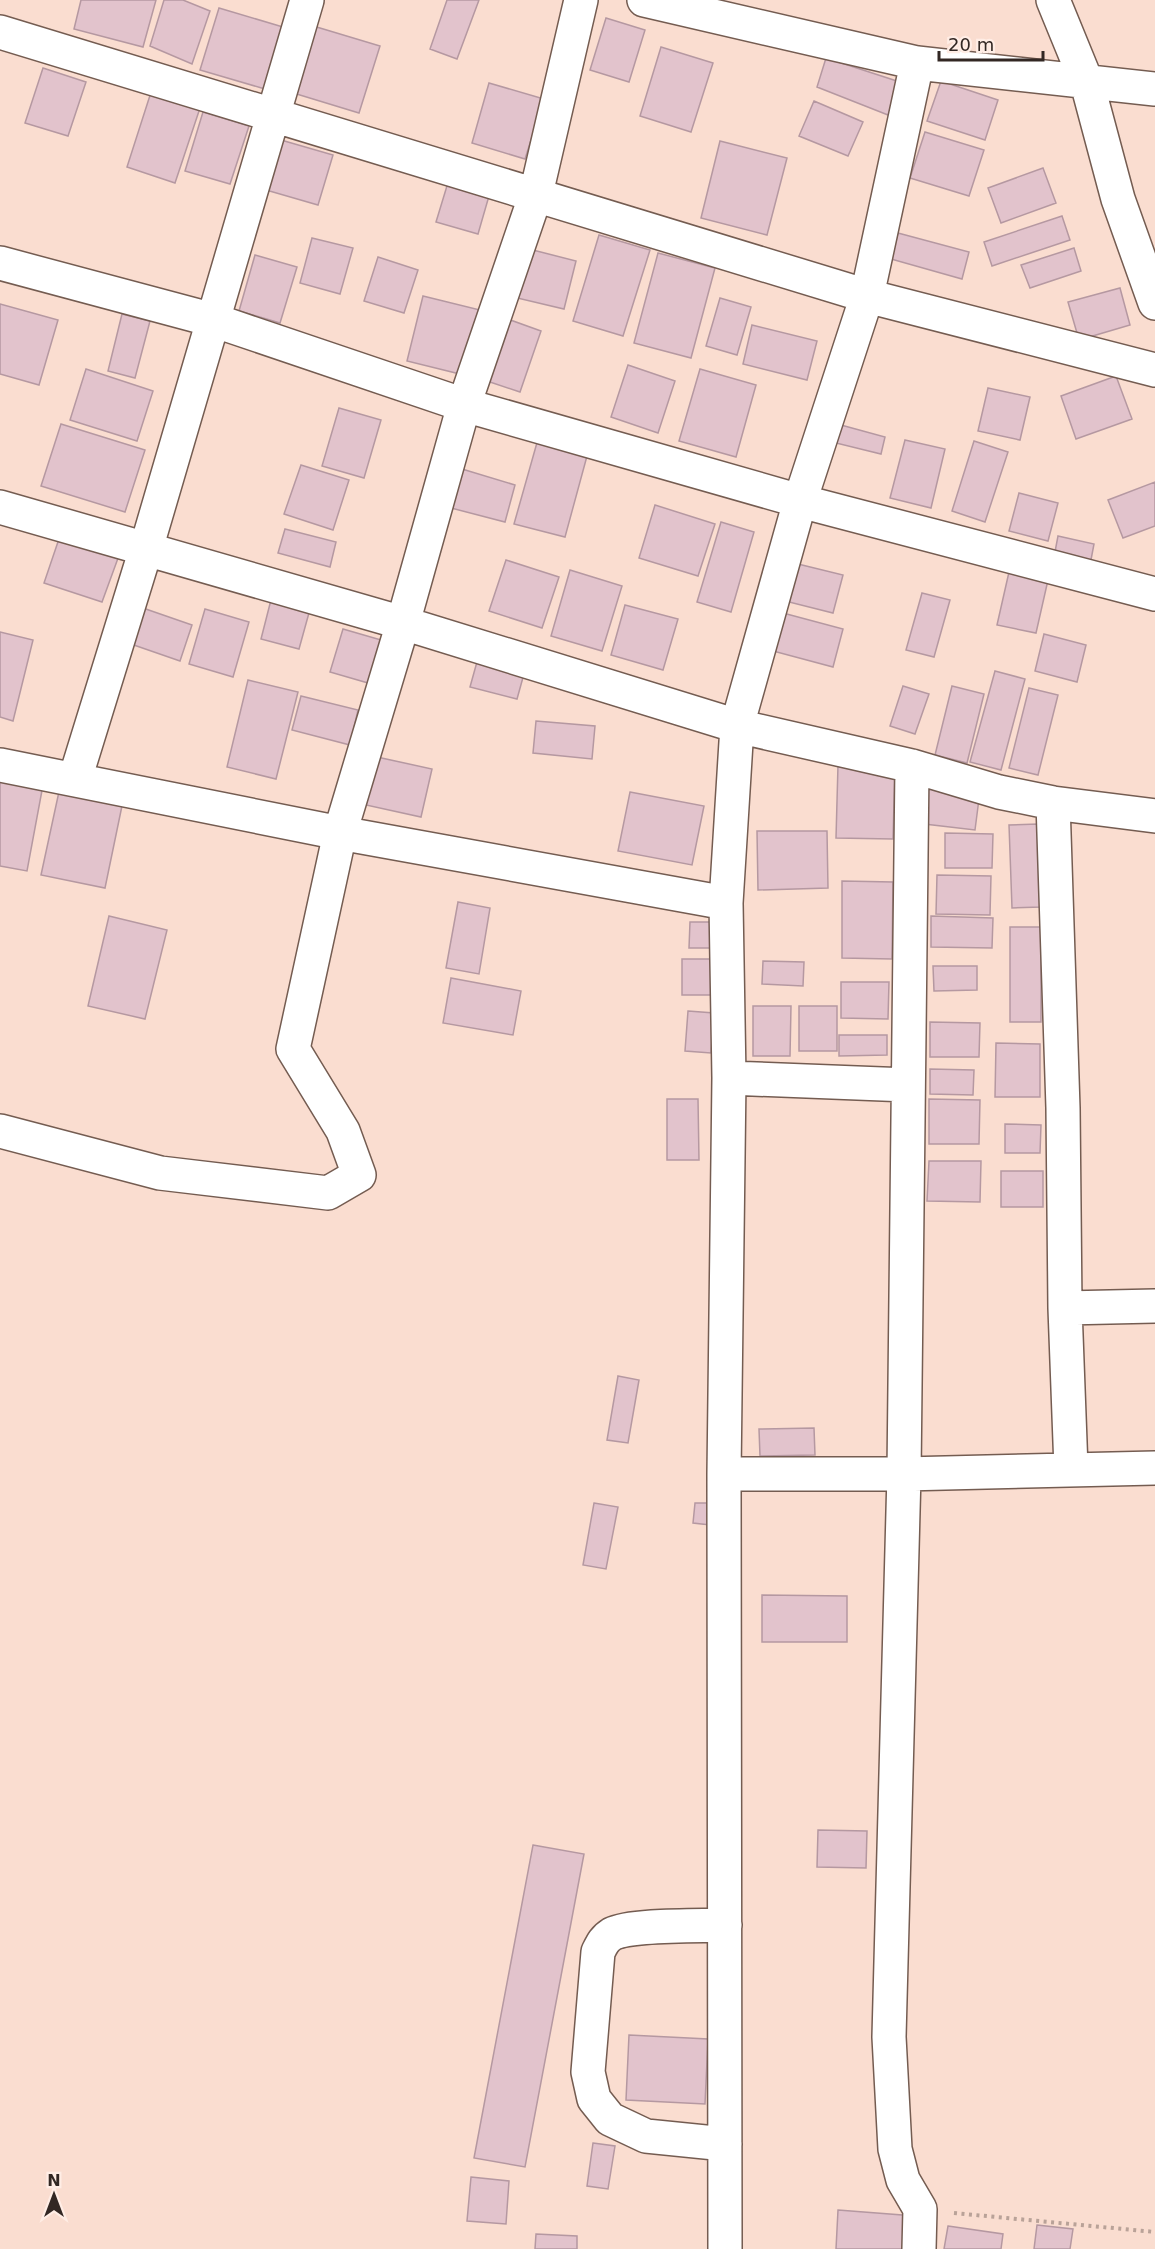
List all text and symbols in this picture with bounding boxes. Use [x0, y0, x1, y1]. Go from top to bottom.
scale bar [939, 24, 1042, 62]
text: 20 m [948, 34, 994, 55]
north arrow [24, 2165, 84, 2225]
text: N [47, 2171, 61, 2190]

